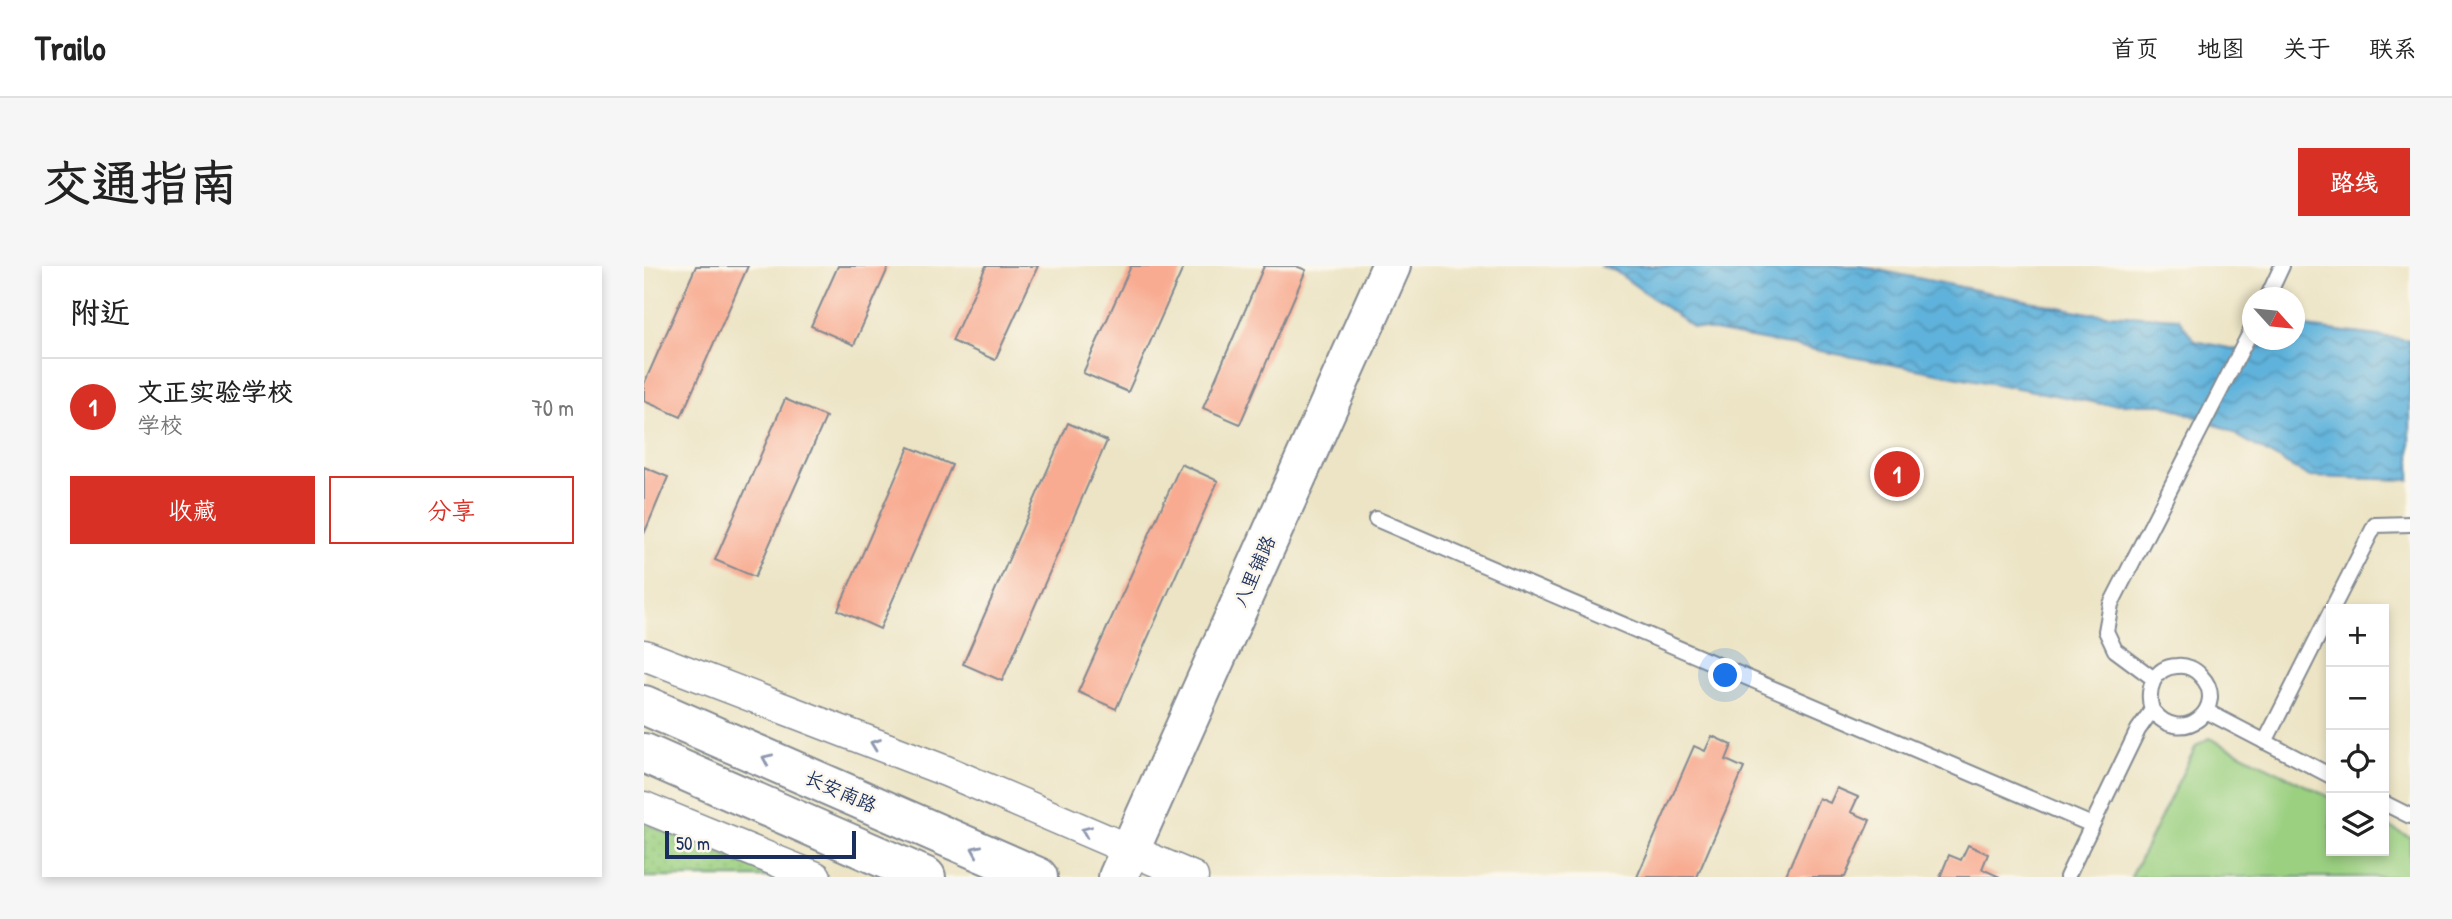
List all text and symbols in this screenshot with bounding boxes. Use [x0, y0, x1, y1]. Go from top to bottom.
text: Trailo [35, 26, 106, 70]
text: 首页 [2111, 32, 2159, 64]
text: 地图 [2197, 32, 2245, 64]
text: 关于 [2283, 32, 2331, 64]
text: 联系 [2369, 32, 2417, 64]
button: 路线 [2298, 148, 2410, 216]
text: 交通指南 [42, 149, 238, 215]
north arrow [2242, 287, 2305, 350]
text: 附近 [70, 292, 130, 332]
text: 文正实验学校 [137, 374, 293, 409]
text: 1 [89, 392, 97, 423]
text: 70 m [531, 392, 574, 423]
text: 学校 [137, 409, 183, 440]
pin: 1 [1874, 448, 1920, 500]
button: 收藏 [70, 476, 315, 544]
button: 分享 [329, 476, 574, 544]
street label: 八里铺路 [1227, 531, 1281, 611]
map controls [2326, 604, 2389, 856]
button: + [2326, 604, 2389, 667]
your location [1708, 658, 1742, 692]
button: − [2326, 667, 2389, 730]
button: locate [2326, 730, 2389, 793]
one-way arrow [870, 738, 882, 752]
one-way arrow [762, 753, 774, 767]
street label: 长安南路 [801, 764, 881, 818]
button: layers [2326, 793, 2389, 856]
one-way arrow [1080, 825, 1092, 839]
scale bar [665, 828, 856, 860]
text: 50 m [676, 830, 710, 856]
one-way arrow [970, 844, 983, 858]

